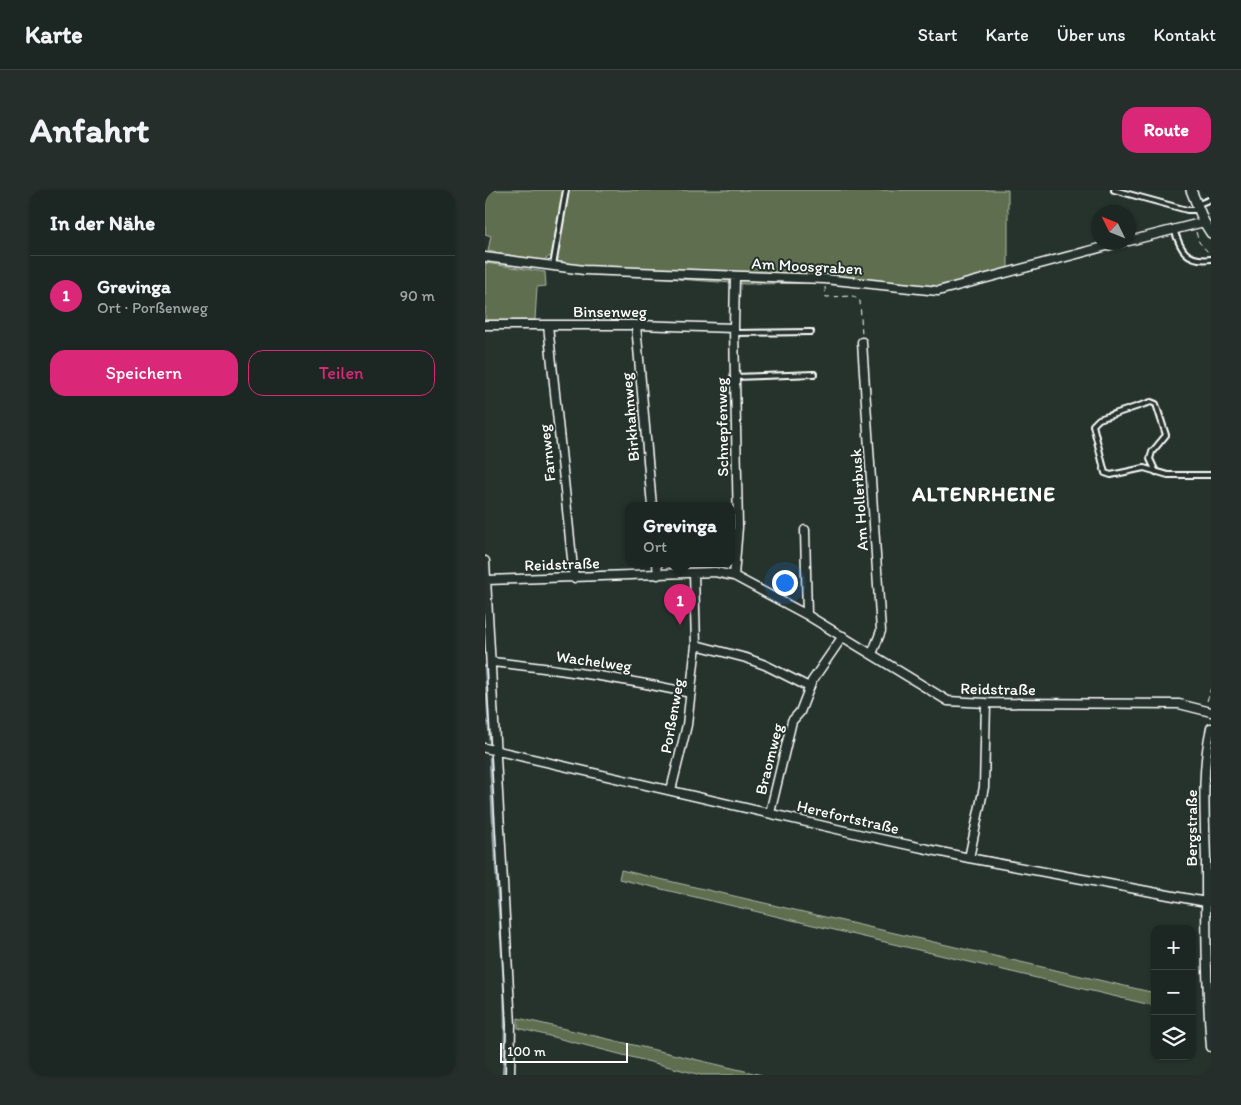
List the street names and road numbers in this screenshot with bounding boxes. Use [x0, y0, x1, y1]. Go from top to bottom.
street label: Am Moosgraben [751, 254, 863, 278]
street label: Binsenweg [573, 302, 648, 321]
street label: Birkhahnweg [617, 371, 643, 462]
street label: Schnepfenweg [712, 376, 732, 477]
street label: Farnweg [534, 423, 559, 483]
street label: Am Hollerbusk [846, 448, 872, 552]
street label: Reidstraße [524, 553, 600, 575]
street label: Wachelweg [555, 646, 634, 676]
street label: Porßenweg [656, 676, 688, 755]
street label: Reidstraße [960, 679, 1036, 699]
street label: Braomweg [751, 721, 787, 797]
street label: Bergstraße [1182, 789, 1201, 867]
street label: Herefortstraße [795, 796, 901, 838]

